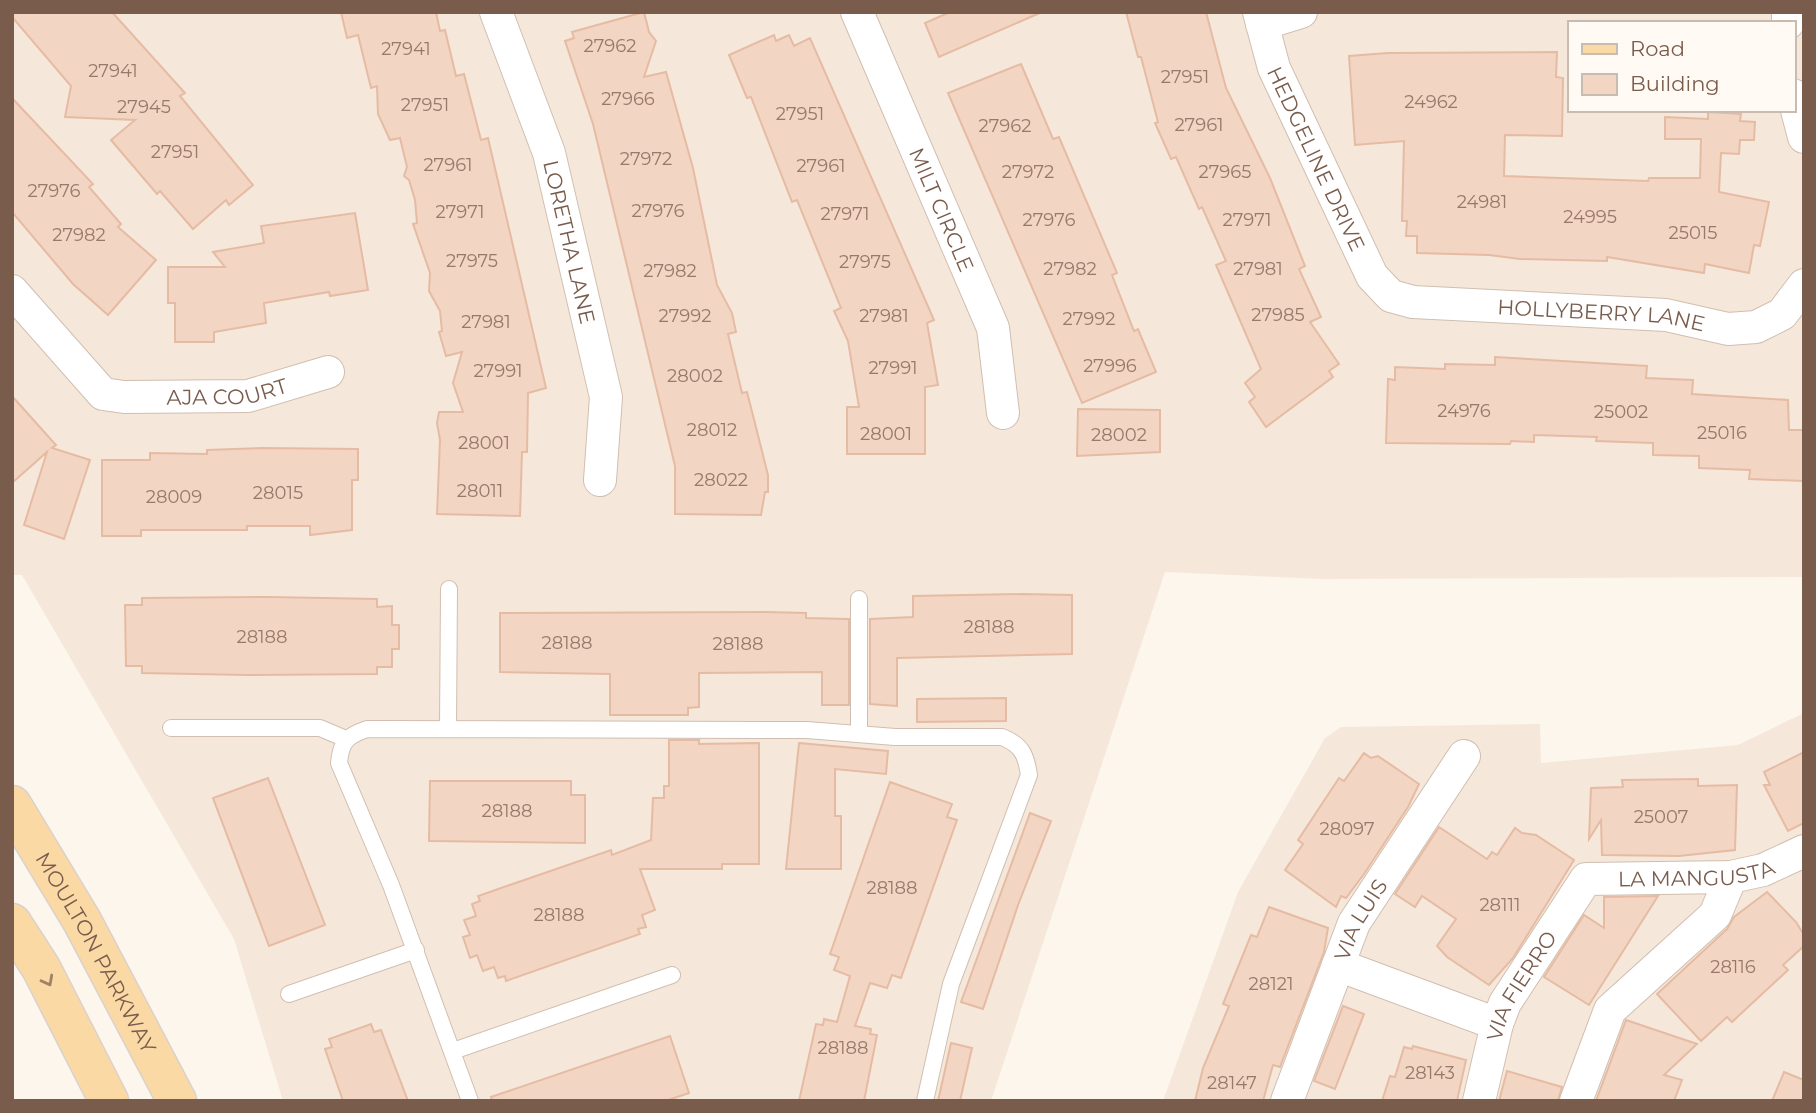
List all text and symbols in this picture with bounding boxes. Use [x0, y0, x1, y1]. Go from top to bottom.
legend [1568, 21, 1795, 112]
house number: 27962 [584, 35, 636, 57]
text: Road [1630, 36, 1685, 61]
house number: 27941 [381, 38, 431, 60]
house number: 27941 [88, 60, 138, 82]
street label: HEDGELINE DRIVE [1262, 62, 1371, 255]
house number: 27951 [1161, 66, 1209, 88]
text: Building [1630, 71, 1720, 96]
house number: 27966 [601, 88, 655, 110]
house number: 24962 [1404, 91, 1458, 113]
house number: 27951 [401, 94, 449, 116]
house number: 27945 [117, 96, 171, 118]
house number: 27951 [776, 103, 824, 125]
house number: 27961 [1174, 114, 1224, 136]
house number: 27962 [979, 115, 1031, 137]
house number: 27951 [151, 141, 199, 163]
street label: MILT CIRCLE [904, 144, 980, 275]
house number: 27972 [620, 148, 672, 170]
house number: 27961 [423, 154, 473, 176]
house number: 27961 [796, 155, 846, 177]
street label: LORETHA LANE [539, 158, 601, 326]
house number: 27972 [1002, 161, 1054, 183]
house number: 27965 [1199, 161, 1251, 183]
house number: 27976 [28, 180, 80, 202]
house number: 24981 [1457, 191, 1507, 213]
house number: 27976 [632, 200, 684, 222]
house number: 27971 [436, 201, 484, 223]
house number: 27971 [821, 203, 869, 225]
house number: 24995 [1563, 206, 1617, 228]
house number: 27976 [1023, 209, 1075, 231]
house number: 27971 [1223, 209, 1271, 231]
house number: 25015 [1668, 222, 1718, 244]
house number: 27982 [52, 224, 106, 246]
house number: 27975 [446, 250, 498, 272]
house number: 27975 [839, 251, 891, 273]
house number: 27982 [1043, 258, 1097, 280]
house number: 27981 [1233, 258, 1283, 280]
house number: 27982 [643, 260, 697, 282]
street label: HOLLYBERRY LANE [1497, 294, 1707, 336]
house number: 27985 [1251, 304, 1305, 326]
house number: 27992 [659, 305, 711, 327]
house number: 27981 [859, 305, 909, 327]
house number: 27992 [1063, 308, 1115, 330]
house number: 27981 [461, 311, 511, 333]
house number: 27996 [1083, 355, 1137, 377]
house number: 27991 [868, 357, 918, 379]
house number: 27991 [473, 360, 523, 382]
house number: 28002 [667, 365, 723, 387]
street label: AJA COURT [166, 372, 290, 409]
house number: 24976 [1437, 400, 1491, 422]
house number: 25002 [1594, 401, 1648, 423]
house number: 28012 [687, 419, 737, 441]
house number: 25016 [1697, 422, 1747, 444]
house number: 28001 [860, 423, 912, 445]
house number: 28002 [1091, 424, 1147, 446]
house number: 28001 [458, 432, 510, 454]
house number: 28022 [694, 469, 748, 491]
house number: 28011 [457, 480, 503, 502]
house number: 28015 [253, 482, 303, 504]
house number: 28009 [146, 486, 202, 508]
house number: 28188 [963, 616, 1015, 638]
house number: 28188 [236, 626, 288, 648]
house number: 28188 [541, 632, 593, 654]
house number: 28188 [712, 633, 764, 655]
house number: 28188 [481, 800, 533, 822]
house number: 25007 [1634, 806, 1688, 828]
house number: 28097 [1319, 818, 1375, 840]
street label: MOULTON PARKWAY [31, 847, 162, 1058]
street label: LA MANGUSTA [1618, 854, 1779, 891]
street label: VIA LUIS [1329, 874, 1392, 964]
house number: 28188 [866, 877, 918, 899]
house number: 28111 [1479, 894, 1521, 916]
house number: 28188 [533, 904, 585, 926]
street label: VIA FIERRO [1481, 926, 1561, 1043]
house number: 28116 [1710, 956, 1756, 978]
house number: 28121 [1249, 973, 1293, 995]
one-way arrow [40, 974, 54, 986]
house number: 28188 [817, 1037, 869, 1059]
house number: 28143 [1405, 1062, 1455, 1084]
house number: 28147 [1207, 1072, 1257, 1094]

